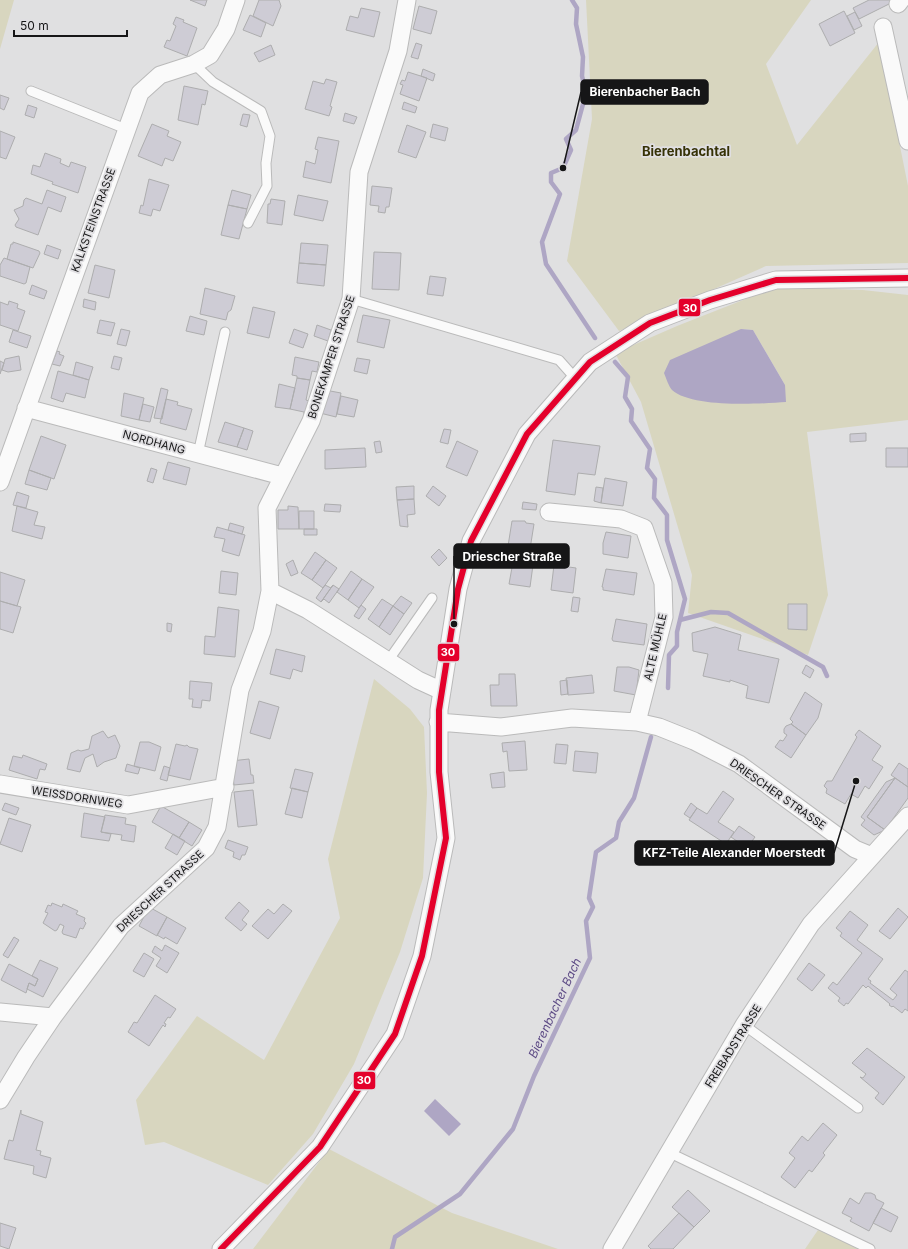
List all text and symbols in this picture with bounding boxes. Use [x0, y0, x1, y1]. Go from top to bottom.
scale bar [14, 12, 127, 38]
text: 50 m [20, 18, 49, 33]
callout: Bierenbacher Bach [581, 80, 708, 104]
text: Bierenbacher Bach [589, 84, 701, 99]
district label: Bierenbachtal [642, 143, 730, 159]
street label: KALKSTEINSTRASSE [68, 166, 118, 274]
street label: BONEKAMPER STRASSE [304, 294, 358, 420]
line badge: 30 [678, 298, 701, 317]
text: 30 [683, 301, 697, 315]
street label: NORDHANG [121, 427, 187, 457]
callout: Driescher Straße [454, 544, 569, 568]
text: Driescher Straße [462, 549, 562, 564]
street label: ALTE MÜHLE [640, 612, 670, 682]
line badge: 30 [437, 643, 460, 662]
text: 30 [441, 645, 455, 659]
street label: DRIESCHER STRASSE [727, 756, 829, 832]
street label: WEISSDORNWEG [31, 783, 123, 811]
callout: KFZ-Teile Alexander Moerstedt [635, 841, 834, 865]
text: KFZ-Teile Alexander Moerstedt [643, 845, 826, 860]
street label: DRIESCHER STRASSE [113, 847, 207, 935]
water label: Bierenbacher Bach [525, 955, 584, 1060]
street label: FREIBADSTRASSE [702, 1002, 764, 1090]
line badge: 30 [353, 1071, 376, 1090]
text: 30 [357, 1073, 371, 1087]

